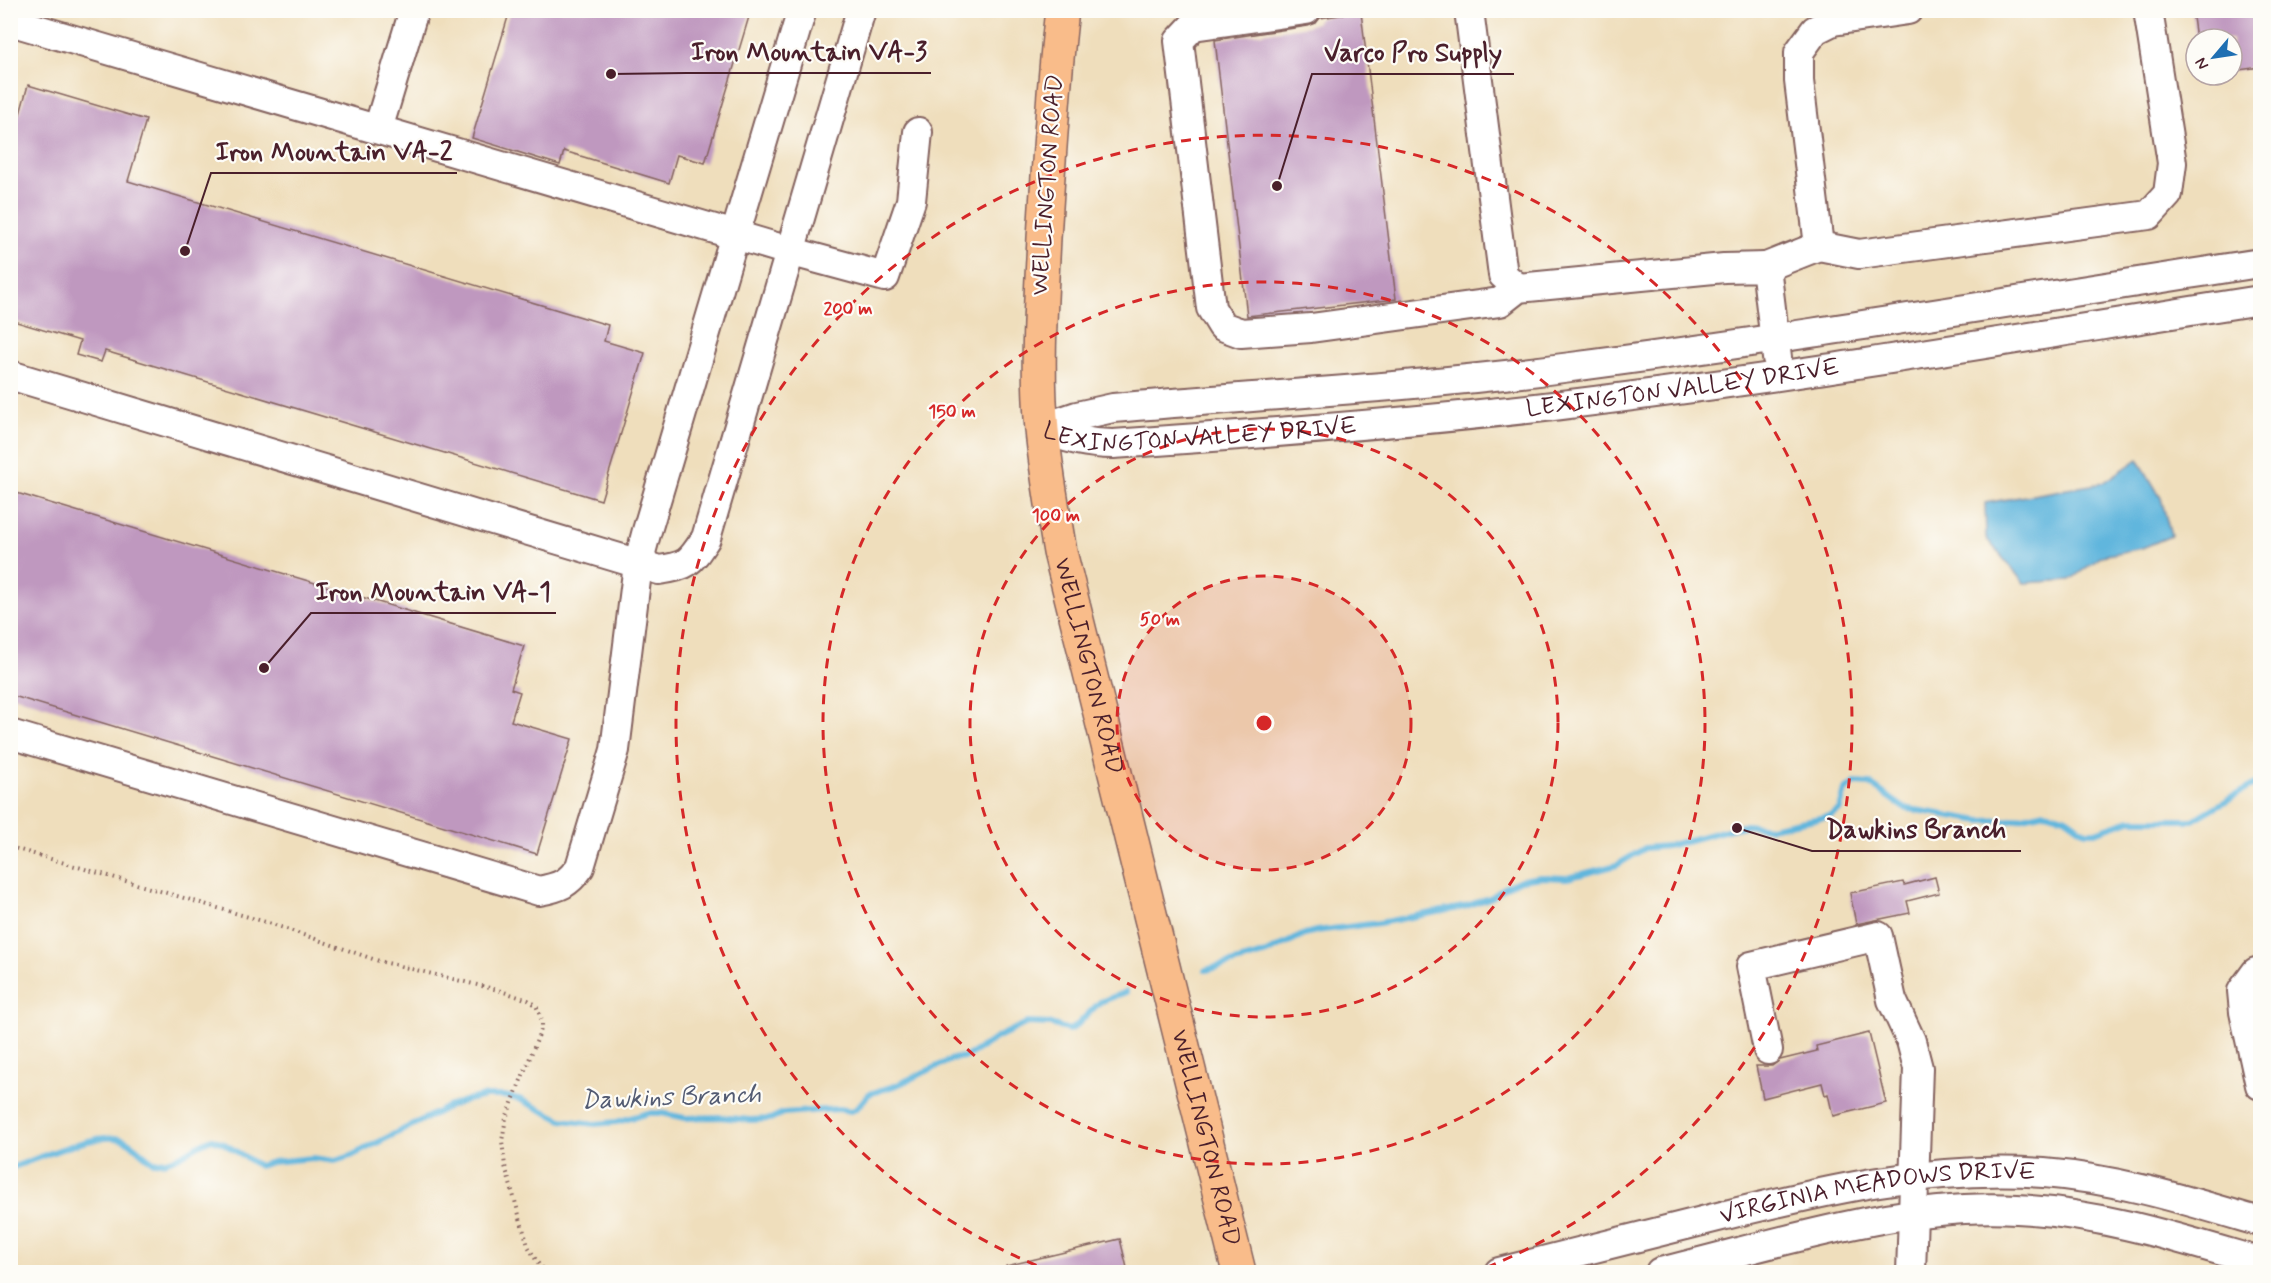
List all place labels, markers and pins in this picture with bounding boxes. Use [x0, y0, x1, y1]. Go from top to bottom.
callout: Iron Mountain VA-3 [686, 29, 931, 73]
callout: Varco Pro Supply [1312, 30, 1514, 74]
callout: Iron Mountain VA-2 [211, 129, 457, 173]
callout: Iron Mountain VA-1 [311, 569, 556, 613]
centre of rings [1254, 713, 1274, 733]
callout: Dawkins Branch [1812, 807, 2021, 851]

